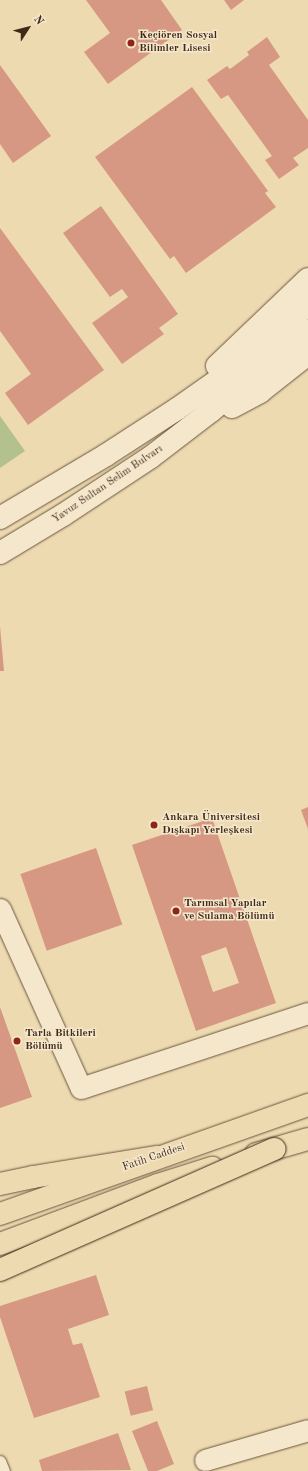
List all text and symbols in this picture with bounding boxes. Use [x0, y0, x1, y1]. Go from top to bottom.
north arrow [8, 8, 48, 48]
text: N [31, 14, 45, 27]
place label: Keçiören Sosyal Bilimler Lisesi [139, 30, 217, 56]
marker: Keçiören Sosyal Bilimler Lisesi [126, 38, 136, 48]
street label: Yavuz Sultan Selim Bulvarı [50, 443, 166, 527]
place label: Ankara Üniversitesi Dışkapı Yerleşkesi [162, 812, 260, 838]
marker: Ankara Üniversitesi Dışkapı Yerleşkesi [149, 820, 159, 830]
place label: Tarımsal Yapılar ve Sulama Bölümü [184, 898, 274, 924]
marker: Tarımsal Yapılar ve Sulama Bölümü [171, 906, 181, 916]
place label: Tarla Bitkileri Bölümü [25, 1028, 96, 1054]
marker: Tarla Bitkileri Bölümü [12, 1036, 22, 1046]
street label: Fatih Caddesi [121, 1141, 187, 1175]

